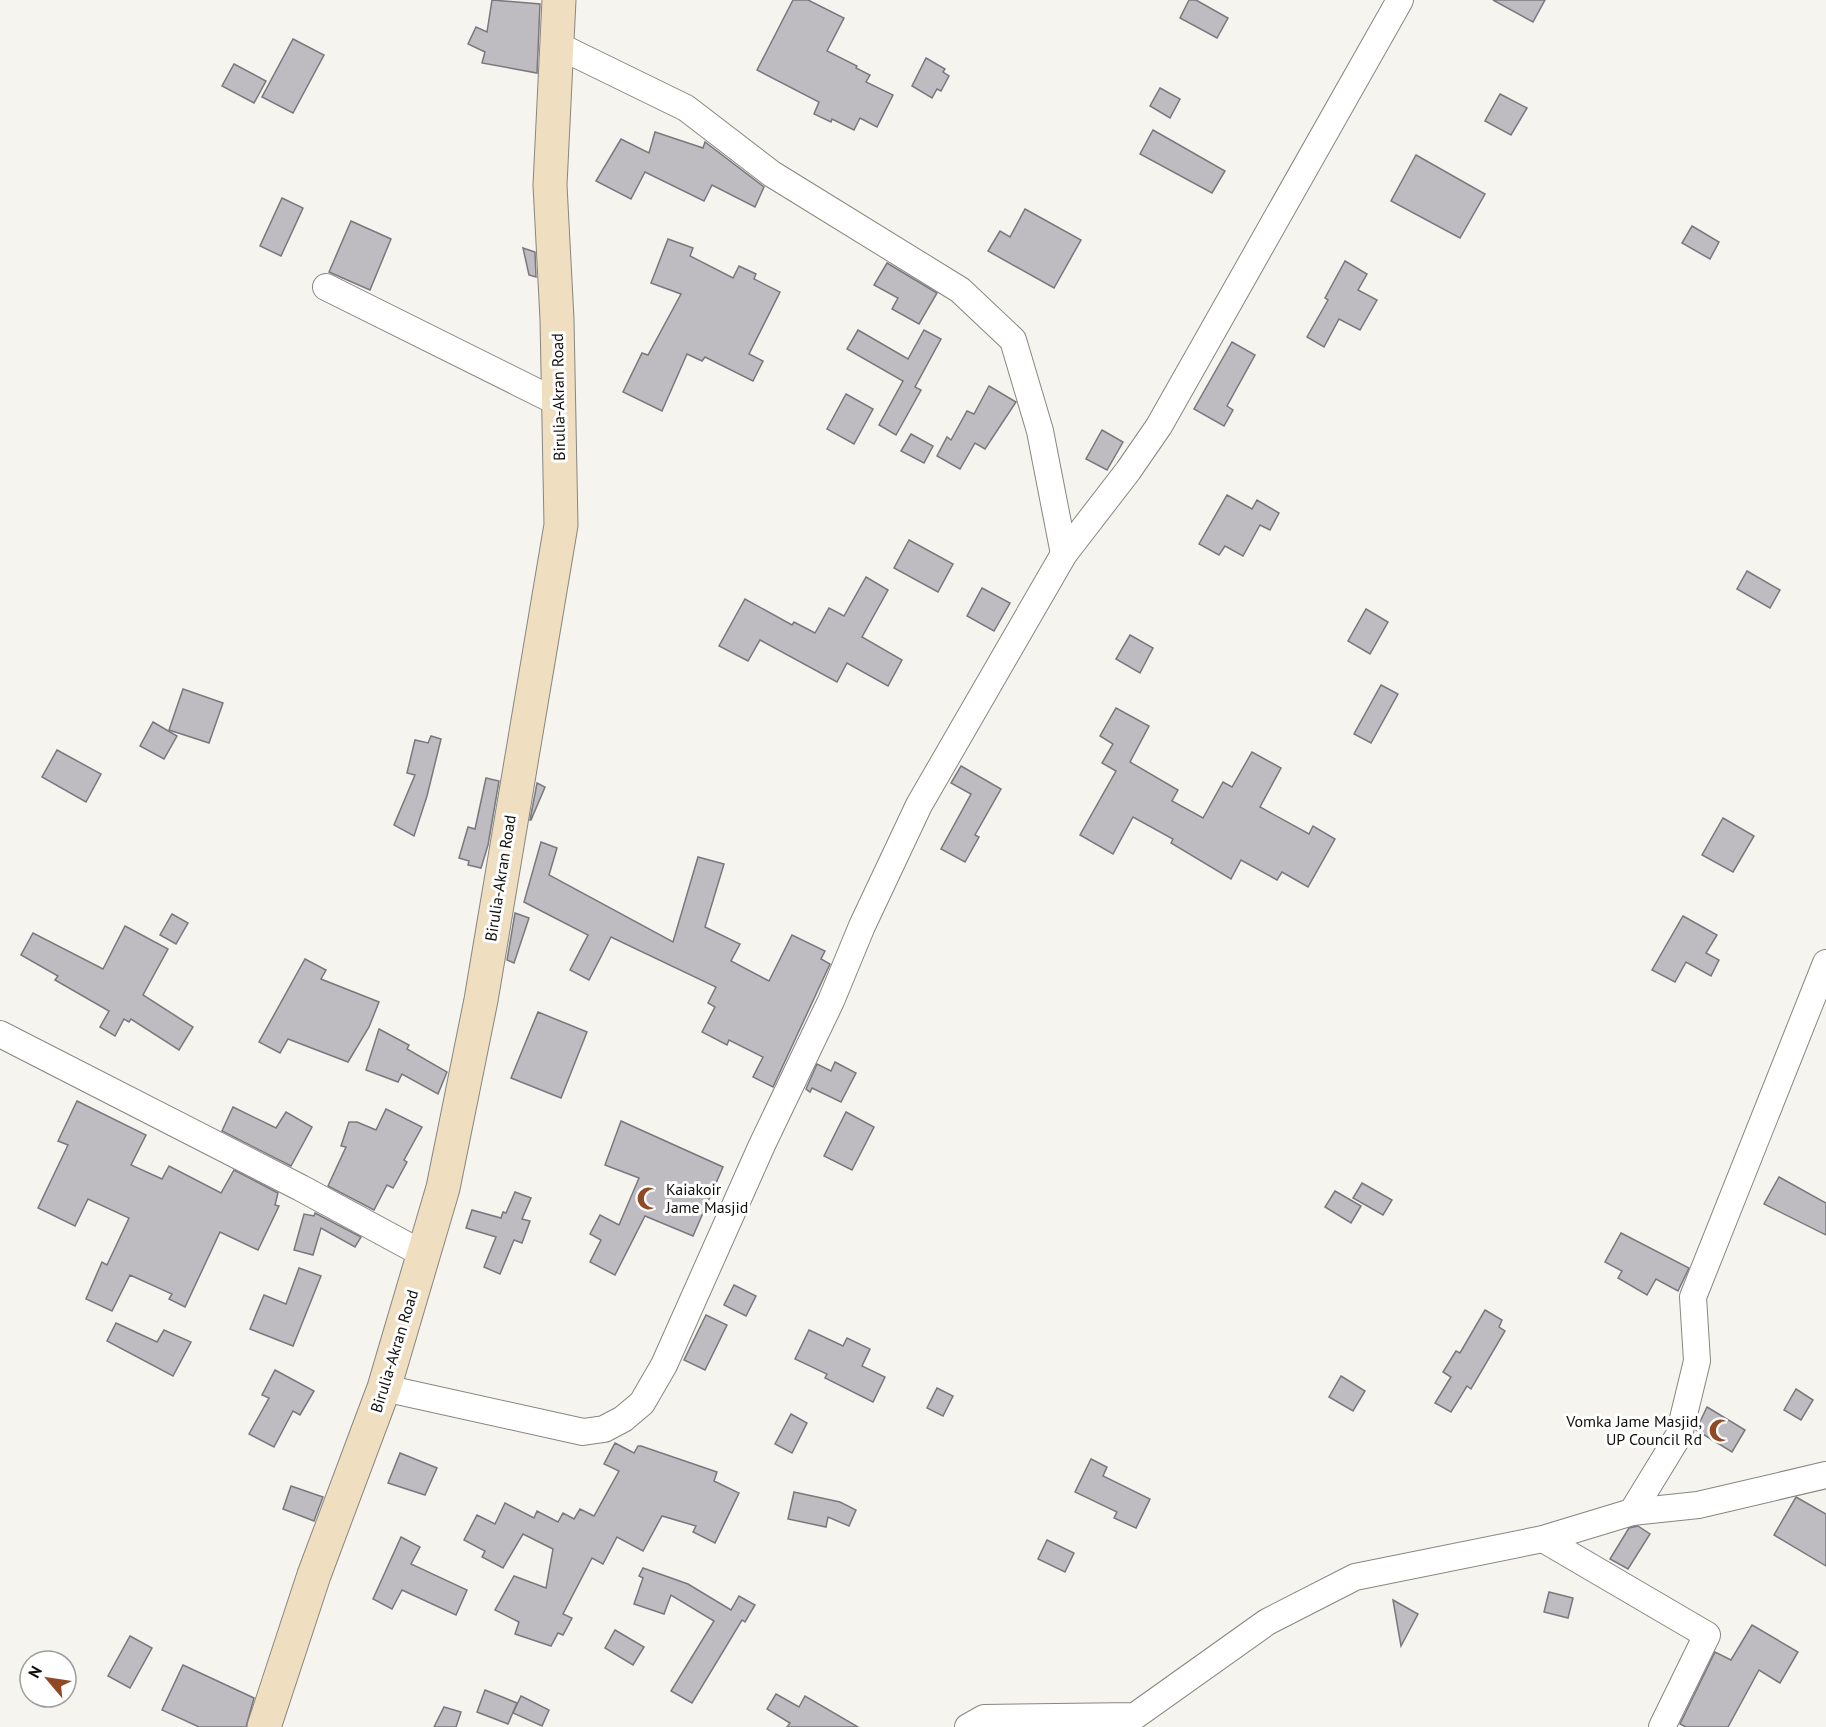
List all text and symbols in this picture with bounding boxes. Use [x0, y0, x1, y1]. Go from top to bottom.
street label: Birulia-Akran Road [547, 333, 569, 461]
street label: Birulia-Akran Road [480, 813, 520, 943]
place label: Kaiakoir Jame Masjid [665, 1179, 748, 1217]
mosque icon: Kaiakoir Jame Masjid [635, 1185, 661, 1211]
street label: Birulia-Akran Road [366, 1287, 422, 1415]
place label: Vomka Jame Masjid, UP Council Rd [1565, 1411, 1702, 1449]
mosque icon: Vomka Jame Masjid, UP Council Rd [1707, 1417, 1733, 1443]
north arrow [18, 1649, 78, 1709]
text: N [24, 1662, 46, 1681]

